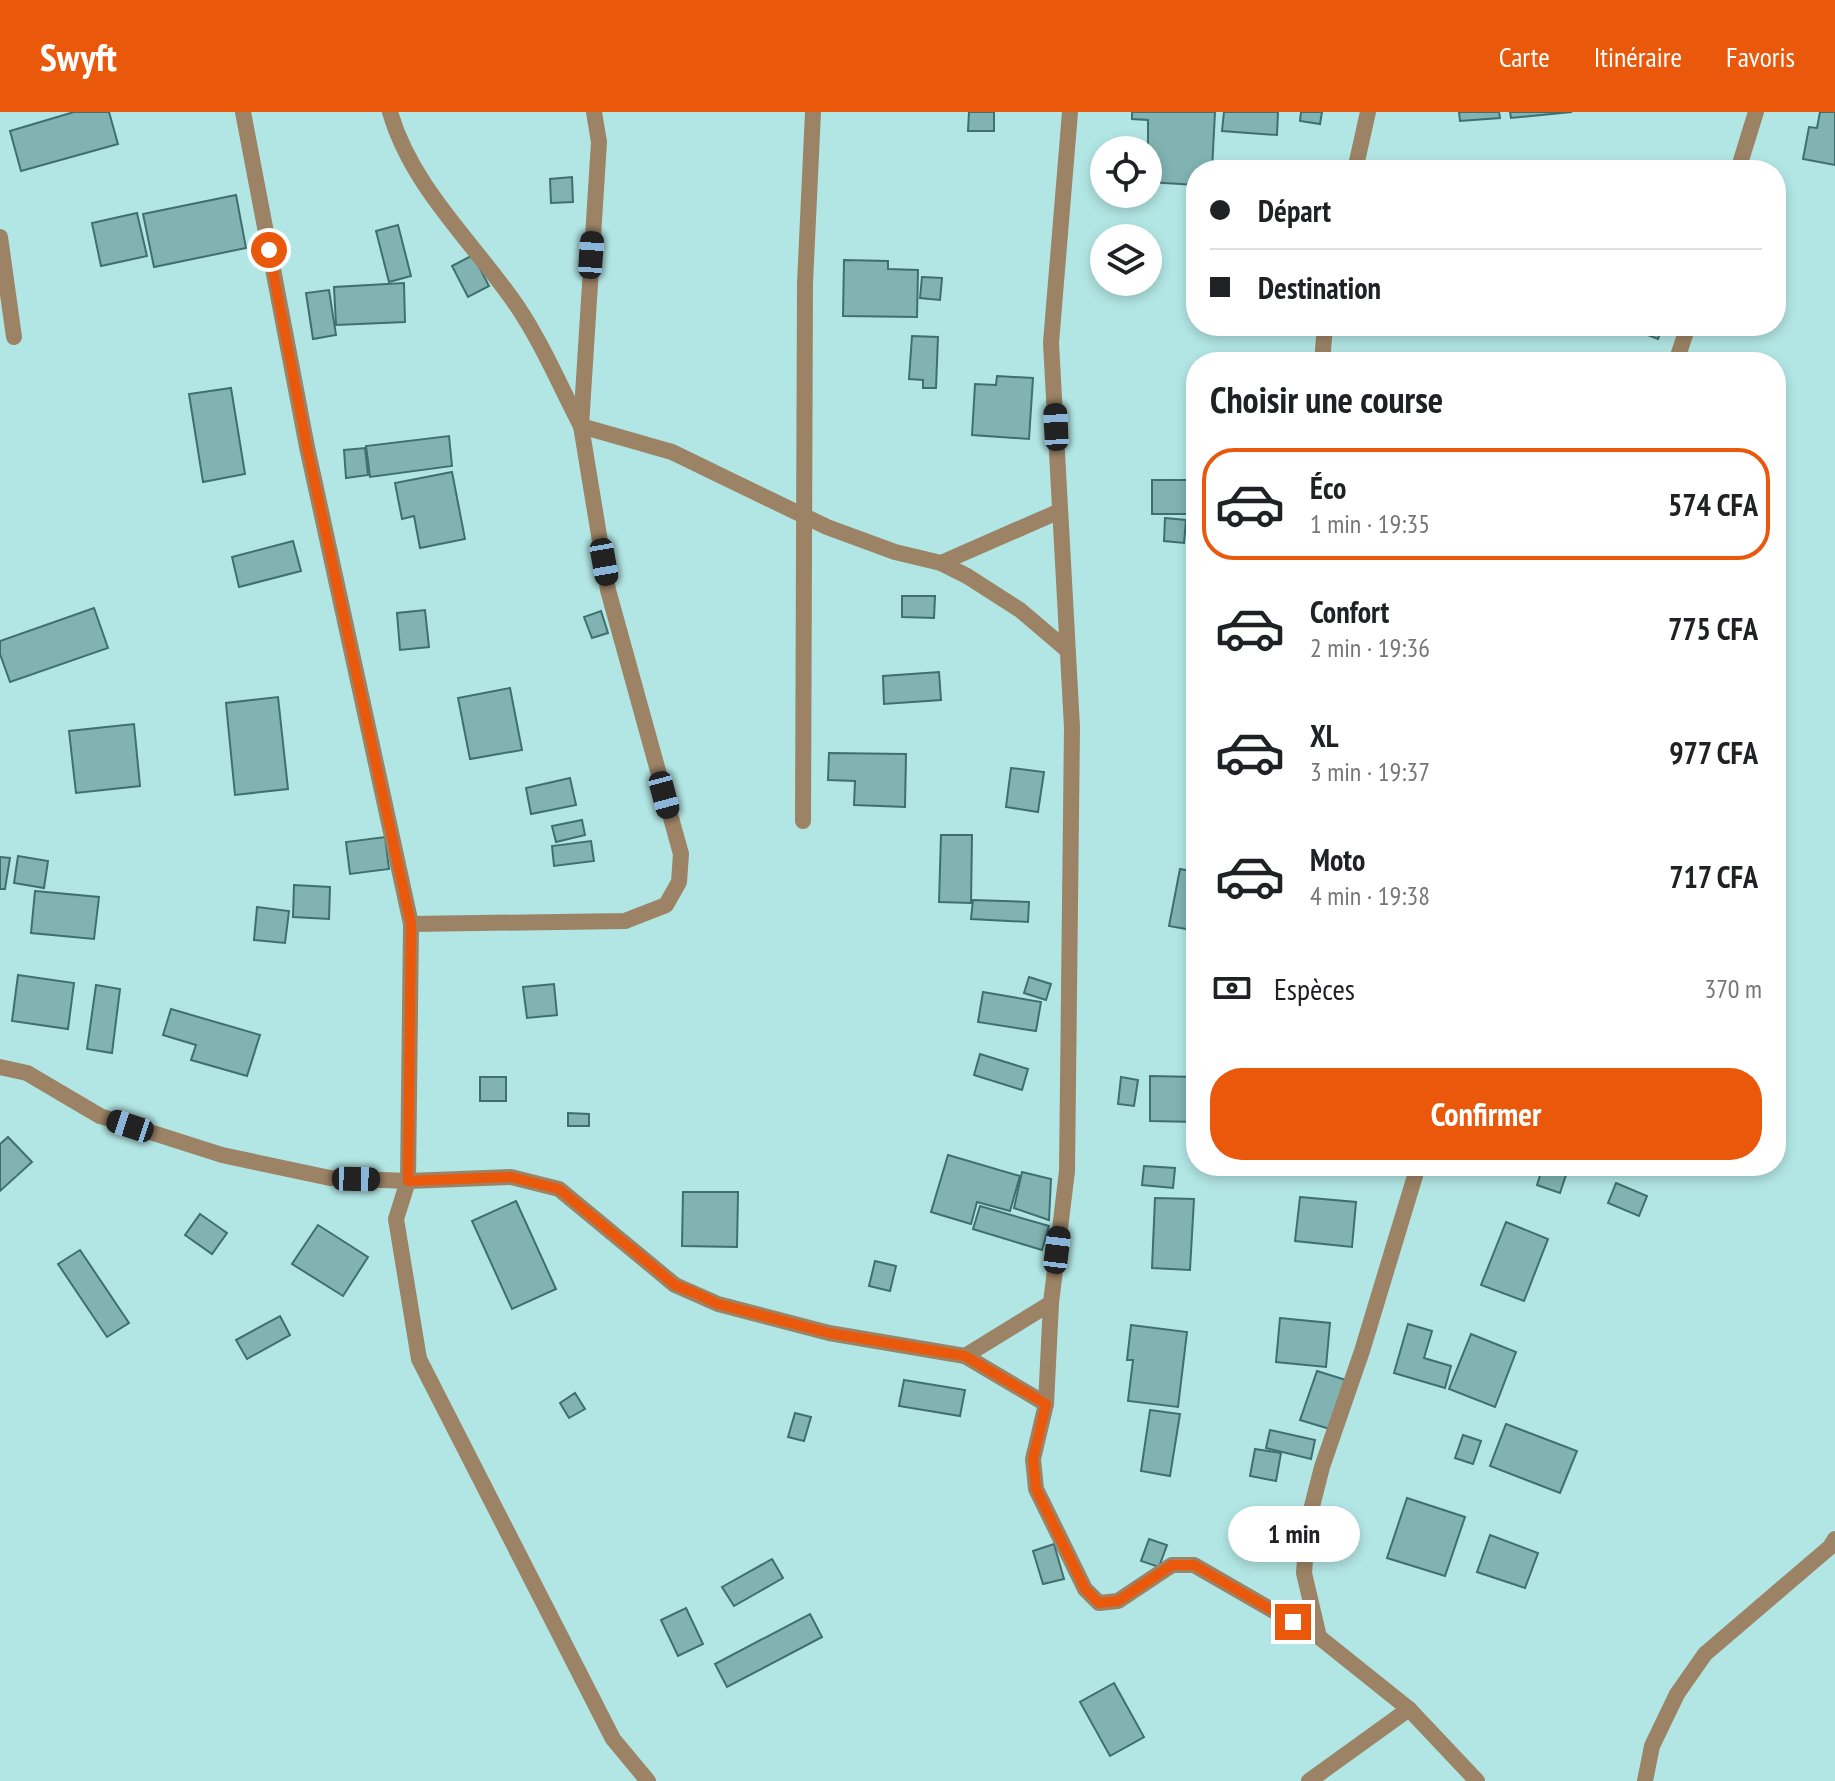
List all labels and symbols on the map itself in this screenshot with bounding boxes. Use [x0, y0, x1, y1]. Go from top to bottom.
car [577, 230, 605, 280]
route start [251, 232, 287, 268]
car [1043, 402, 1069, 452]
car [588, 536, 620, 588]
car [646, 769, 682, 821]
car [103, 1107, 157, 1145]
car [332, 1167, 380, 1191]
car [1042, 1225, 1072, 1275]
callout: 1 min [1227, 1506, 1359, 1562]
route end [1275, 1604, 1311, 1640]

